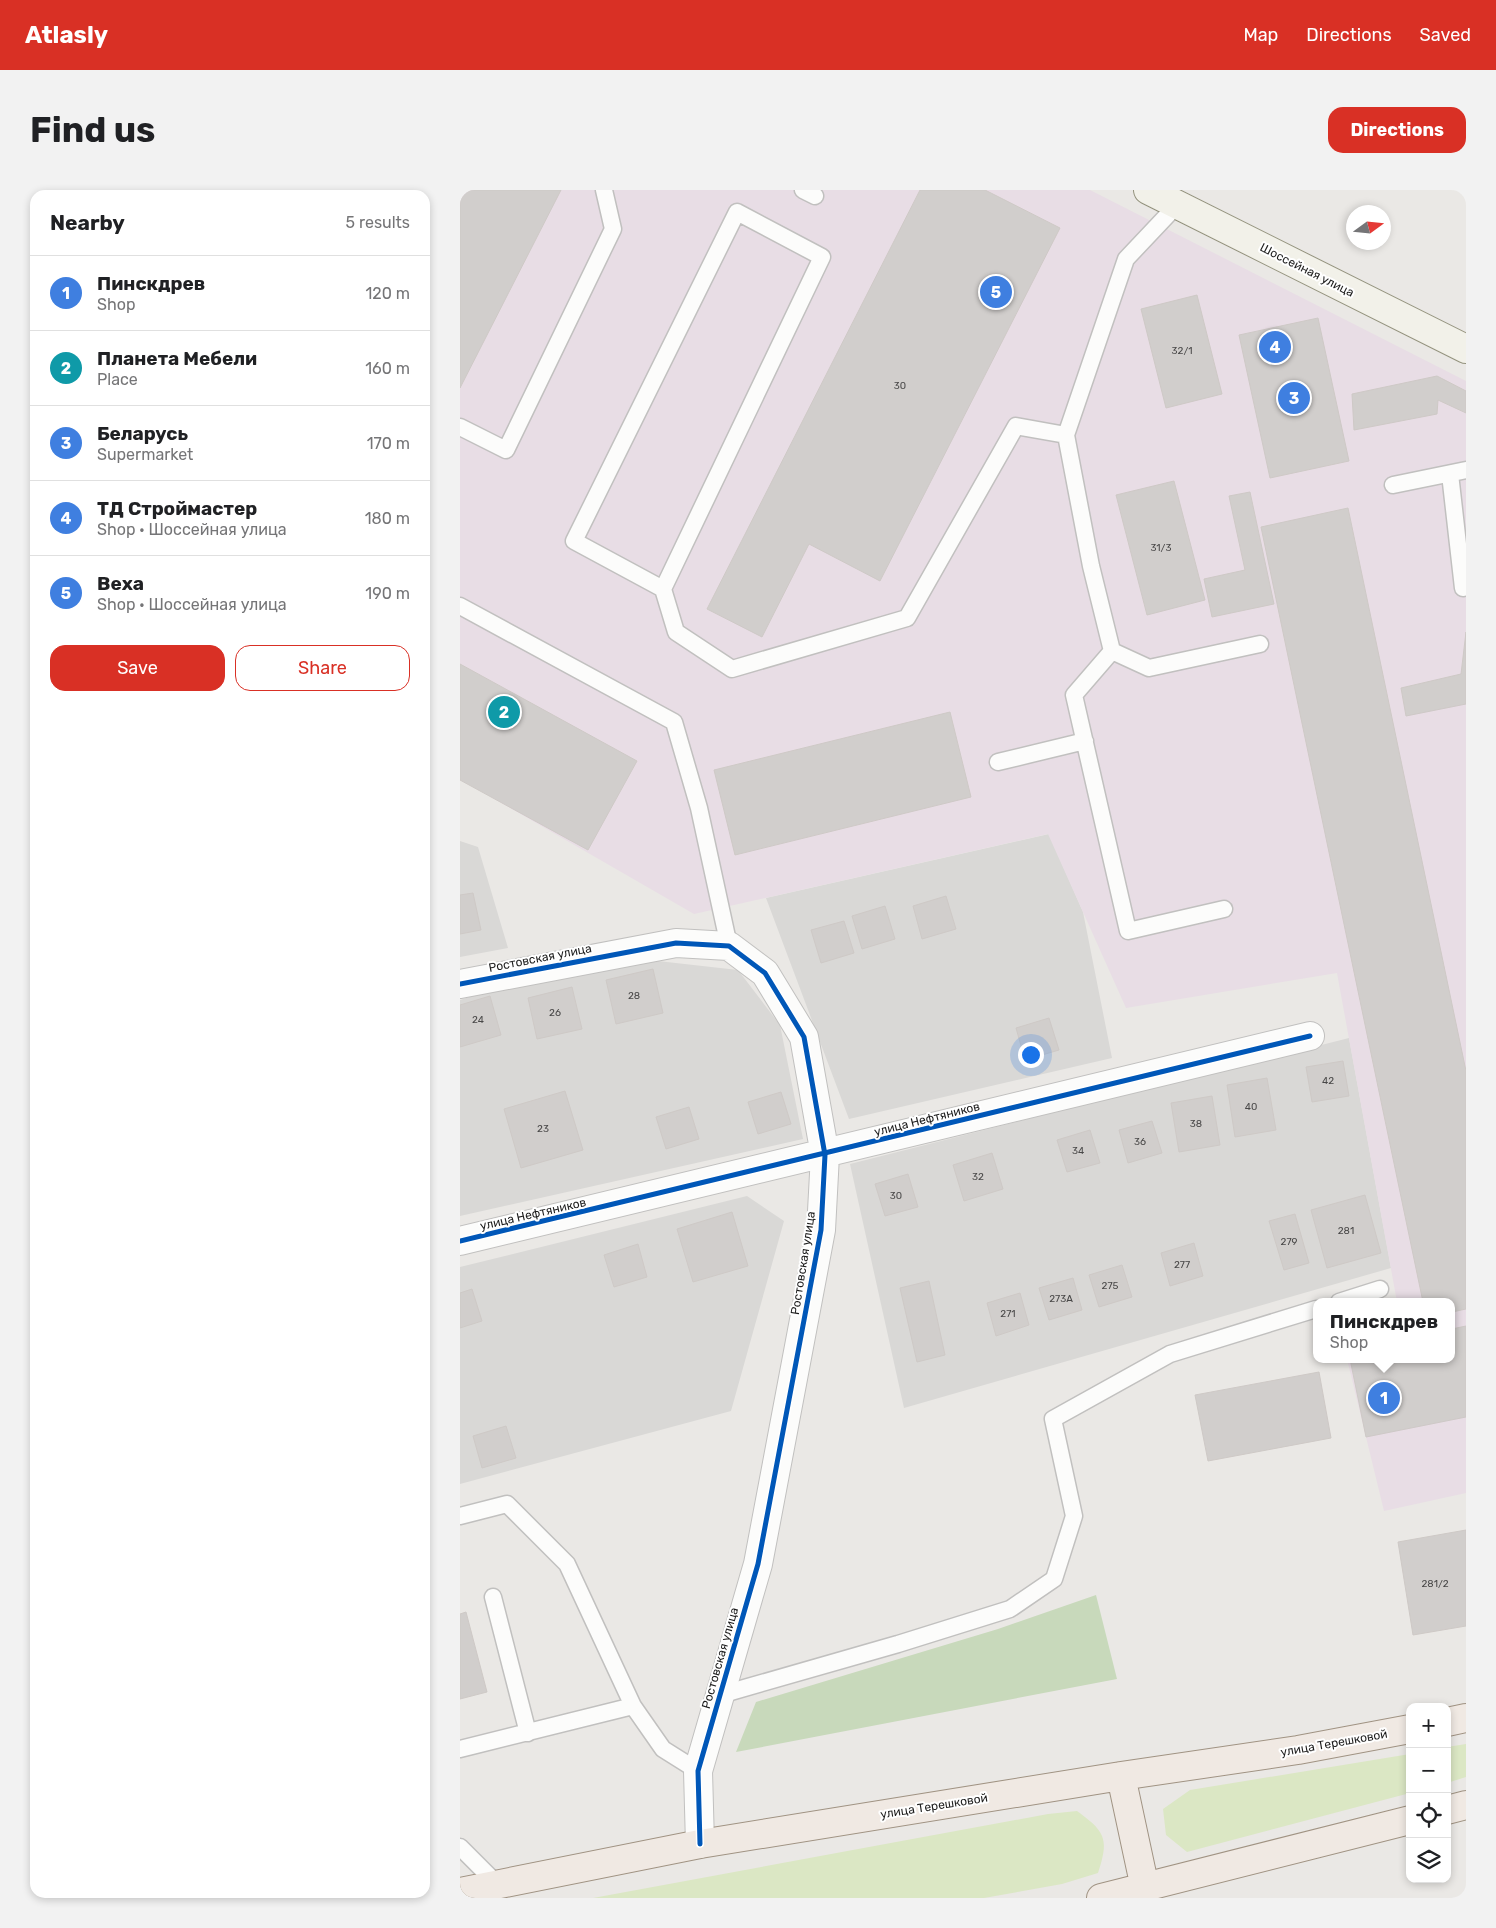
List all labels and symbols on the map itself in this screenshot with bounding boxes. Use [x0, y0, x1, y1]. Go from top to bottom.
north arrow [1346, 205, 1391, 250]
street label: Шоссейная улица [1258, 240, 1356, 300]
pin: 5 [980, 273, 1012, 311]
pin: 4 [1259, 328, 1291, 366]
house number: 32/1 [1172, 345, 1192, 357]
pin: 3 [1278, 379, 1310, 417]
house number: 30 [894, 380, 906, 392]
house number: 31/3 [1151, 542, 1171, 554]
pin: 2 [488, 693, 520, 731]
street label: Ростовская улица [487, 941, 593, 975]
house number: 28 [628, 990, 640, 1002]
house number: 26 [549, 1007, 561, 1019]
house number: 24 [472, 1014, 484, 1026]
your location [1018, 1042, 1044, 1068]
house number: 42 [1322, 1075, 1334, 1087]
street label: улица Нефтяников [873, 1099, 982, 1139]
house number: 40 [1245, 1101, 1257, 1113]
house number: 38 [1190, 1118, 1202, 1130]
house number: 23 [537, 1123, 549, 1135]
house number: 36 [1134, 1136, 1146, 1148]
house number: 34 [1072, 1145, 1084, 1157]
house number: 32 [972, 1171, 984, 1183]
house number: 30 [890, 1190, 902, 1202]
street label: улица Нефтяников [479, 1195, 588, 1233]
street label: Ростовская улица [788, 1210, 818, 1316]
house number: 281 [1338, 1225, 1354, 1237]
house number: 279 [1281, 1236, 1298, 1248]
house number: 277 [1174, 1259, 1190, 1271]
house number: 275 [1102, 1280, 1119, 1292]
house number: 273А [1049, 1293, 1073, 1305]
house number: 271 [1000, 1308, 1016, 1320]
pin: 1 [1368, 1379, 1400, 1417]
house number: 281/2 [1421, 1578, 1449, 1590]
street label: Ростовская улица [699, 1606, 741, 1710]
street label: улица Терешковой [1279, 1727, 1389, 1759]
street label: улица Терешковой [879, 1791, 989, 1821]

